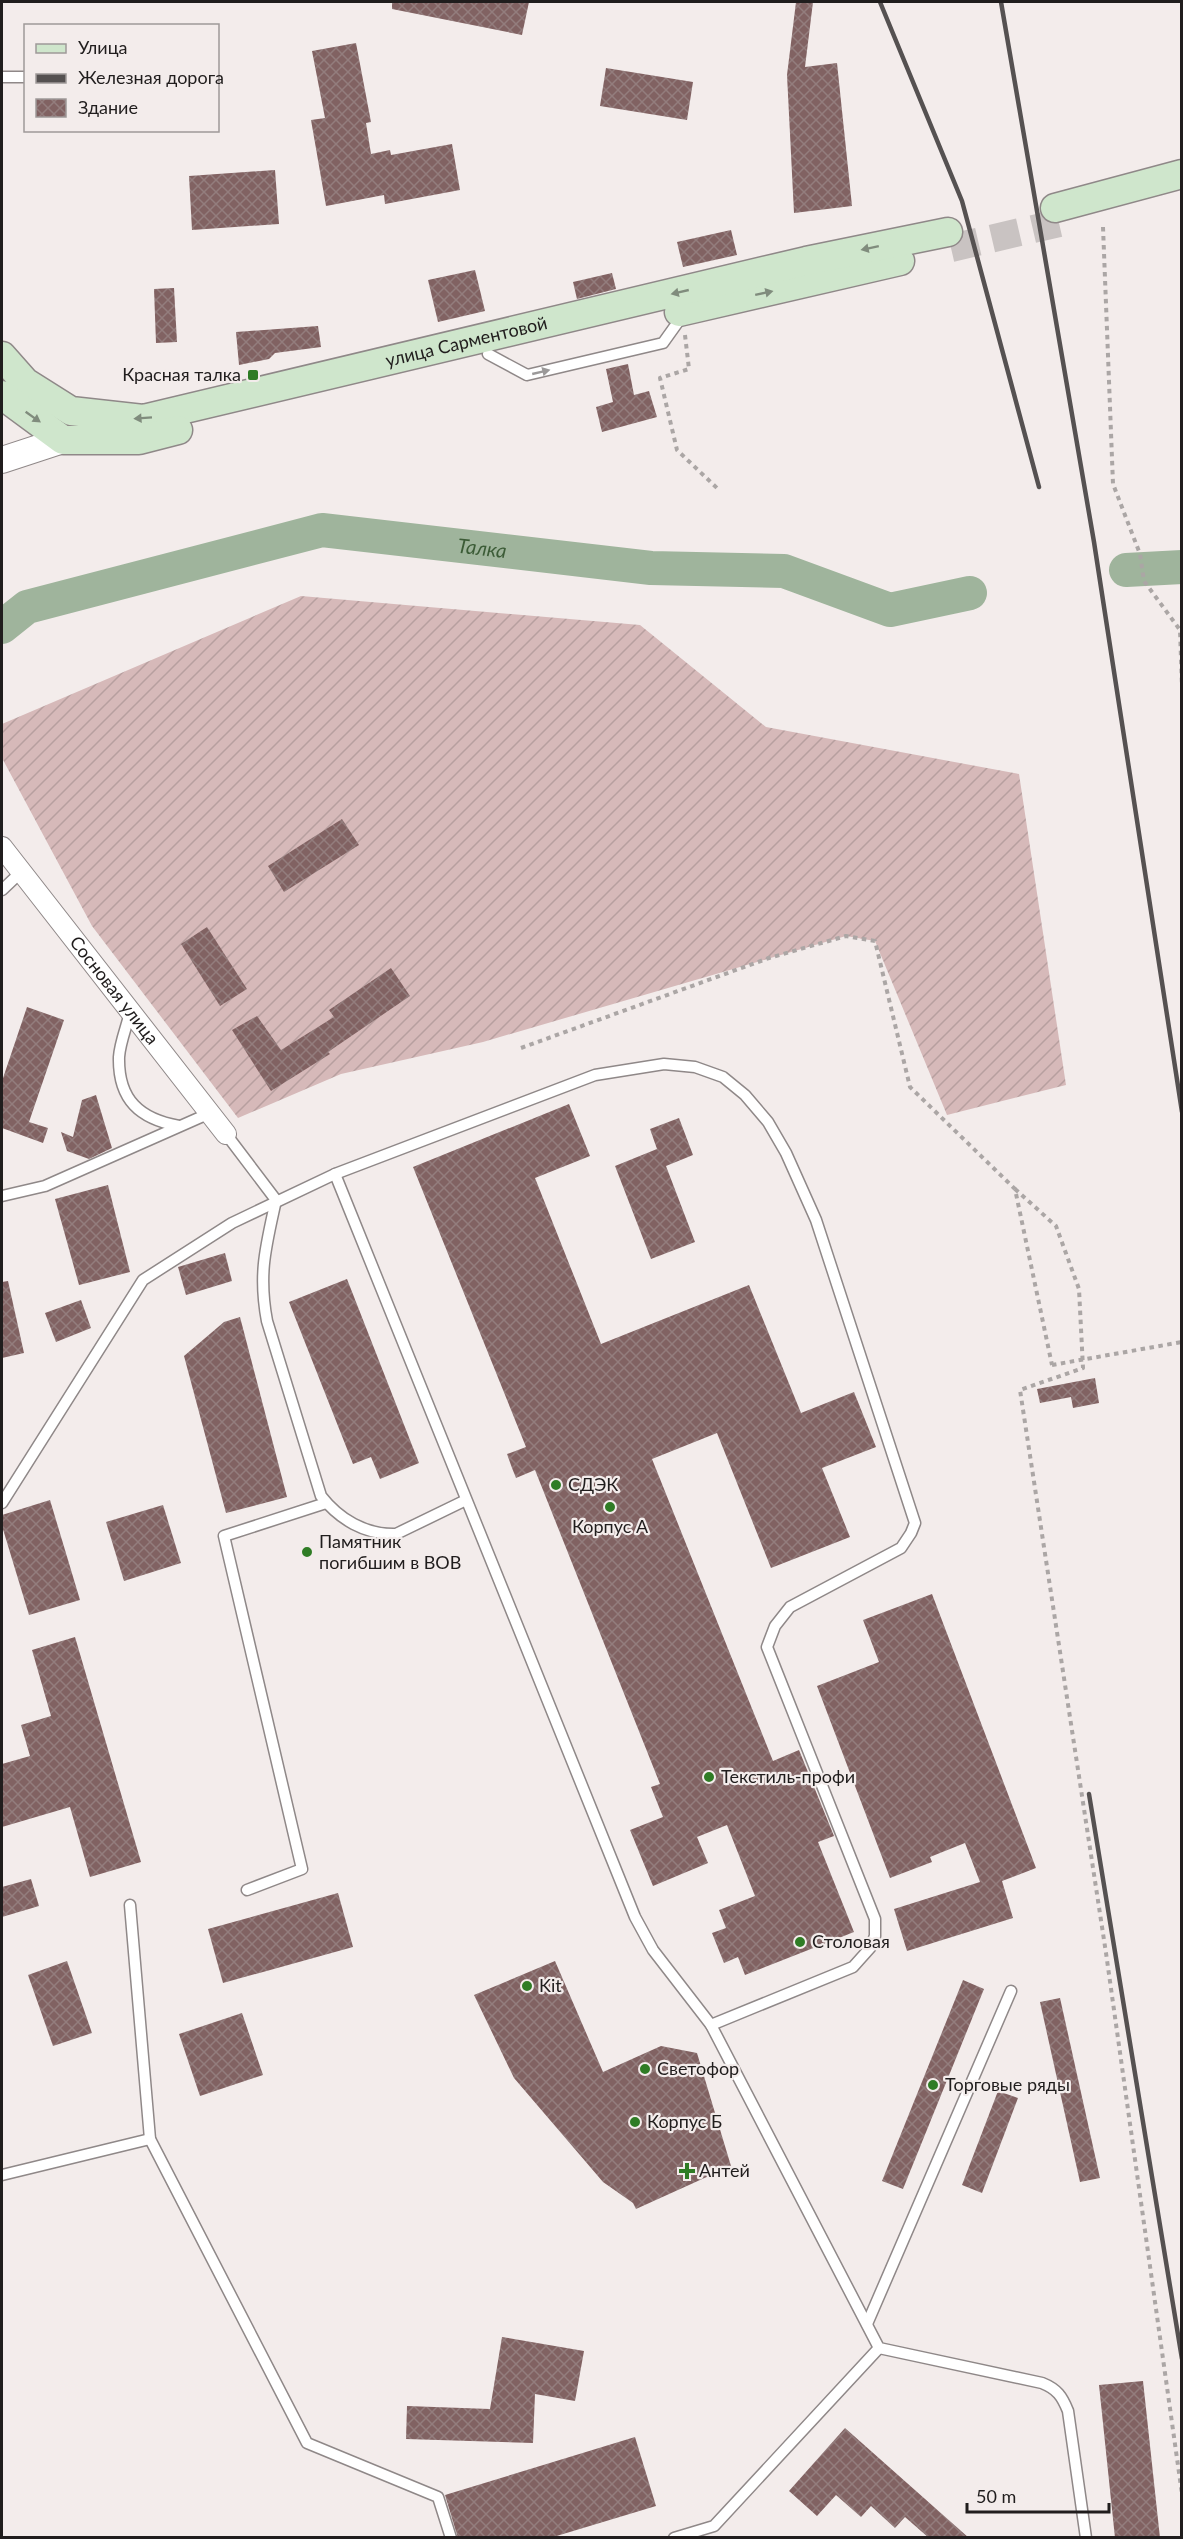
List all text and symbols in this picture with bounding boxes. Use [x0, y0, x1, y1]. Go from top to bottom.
legend [24, 24, 219, 132]
text: Улица [78, 36, 128, 58]
text: Железная дорога [78, 66, 224, 88]
text: Здание [78, 96, 138, 118]
one-way arrow [860, 244, 879, 253]
one-way arrow [671, 287, 689, 297]
one-way arrow [755, 288, 774, 297]
street label: улица Сарментовой [383, 311, 549, 371]
place label: Красная талка [122, 363, 241, 385]
one-way arrow [531, 366, 550, 376]
marker: Красная талка [246, 368, 260, 382]
one-way arrow [24, 411, 40, 423]
one-way arrow [133, 413, 152, 422]
water label: Талка [456, 533, 508, 562]
street label: Сосновая улица [66, 931, 164, 1049]
place label: СДЭК [568, 1473, 618, 1495]
marker: СДЭК [549, 1478, 563, 1492]
marker: Корпус А [603, 1500, 617, 1514]
place label: Корпус А [572, 1515, 649, 1537]
place label: Памятник погибшим в ВОВ [319, 1530, 461, 1573]
marker: Памятник погибшим в ВОВ [300, 1545, 314, 1559]
place label: Текстиль-профи [721, 1765, 855, 1787]
marker: Текстиль-профи [702, 1770, 716, 1784]
place label: Столовая [812, 1930, 890, 1952]
marker: Столовая [793, 1935, 807, 1949]
place label: Kit [539, 1974, 562, 1996]
marker: Kit [520, 1979, 534, 1993]
place label: Светофор [657, 2057, 739, 2079]
marker: Светофор [638, 2062, 652, 2076]
place label: Торговые ряды [945, 2073, 1070, 2095]
marker: Торговые ряды [926, 2078, 940, 2092]
place label: Корпус Б [647, 2110, 722, 2132]
marker: Корпус Б [628, 2115, 642, 2129]
place label: Антей [699, 2159, 750, 2181]
marker: Антей [680, 2164, 694, 2178]
scale bar [967, 2476, 1110, 2514]
text: 50 m [976, 2485, 1016, 2507]

